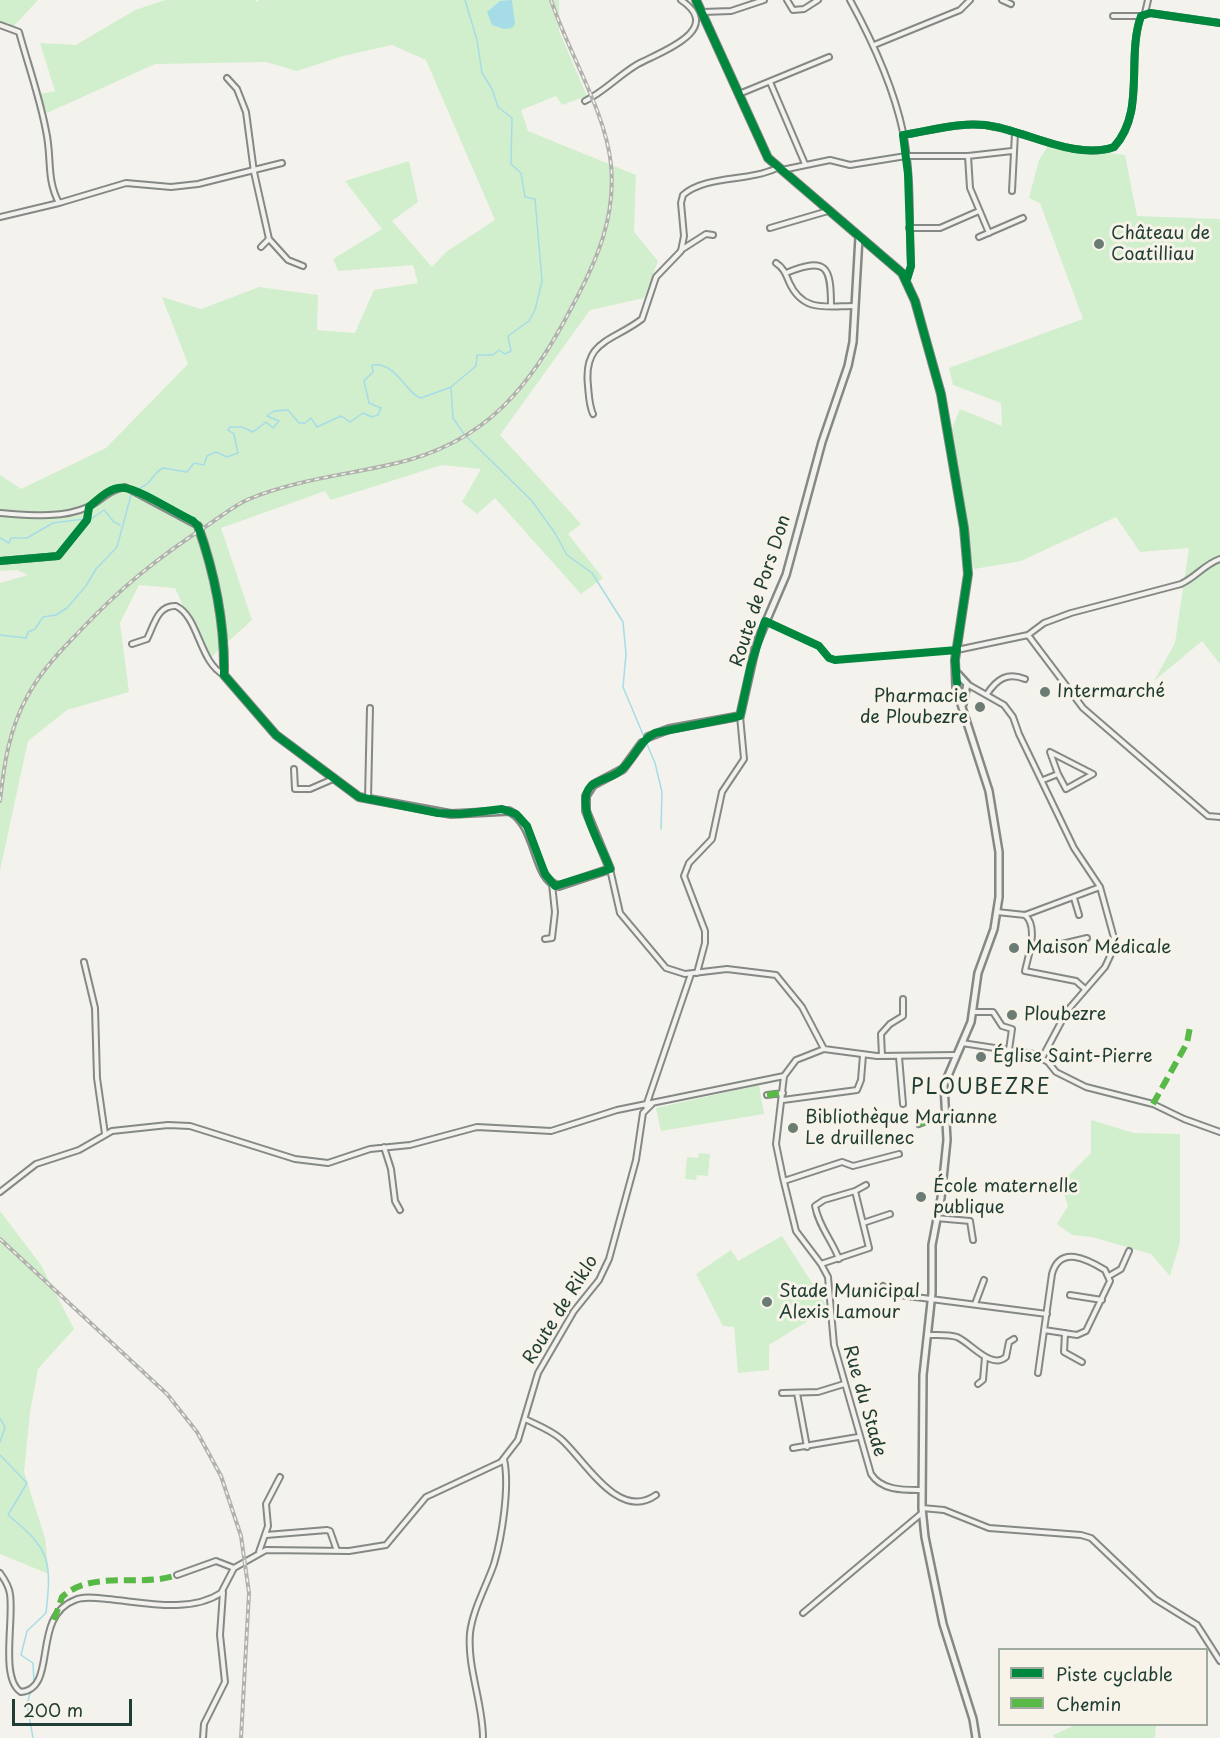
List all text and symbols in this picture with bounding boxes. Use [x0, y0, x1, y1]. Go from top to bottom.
place label: Château de Coatilliau [1111, 223, 1210, 266]
marker: Château de Coatilliau [1092, 237, 1106, 251]
street label: Route de Pors Don [726, 512, 796, 670]
place label: Intermarché [1057, 681, 1165, 703]
marker: Intermarché [1038, 685, 1052, 699]
place label: Pharmacie de Ploubezre [860, 686, 968, 728]
marker: Pharmacie de Ploubezre [973, 700, 987, 714]
place label: Maison Médicale [1026, 937, 1171, 959]
marker: Maison Médicale [1007, 941, 1021, 955]
place label: Ploubezre [1024, 1004, 1106, 1026]
marker: Ploubezre [1005, 1008, 1019, 1022]
place label: Église Saint-Pierre [993, 1046, 1153, 1068]
marker: Église Saint-Pierre [974, 1050, 988, 1064]
district label: PLOUBEZRE [910, 1075, 1052, 1101]
place label: Bibliothèque Marianne Le druillenec [805, 1107, 997, 1150]
marker: Bibliothèque Marianne Le druillenec [786, 1121, 800, 1135]
place label: École maternelle publique [933, 1176, 1078, 1218]
marker: École maternelle publique [914, 1190, 928, 1204]
street label: Route de Riklo [519, 1252, 603, 1368]
place label: Stade Municipal Alexis Lamour [779, 1281, 920, 1324]
marker: Stade Municipal Alexis Lamour [760, 1295, 774, 1309]
street label: Rue du Stade [838, 1343, 890, 1459]
legend [998, 1648, 1208, 1726]
text: Piste cyclable [1056, 1660, 1173, 1687]
scale bar [15, 1687, 135, 1725]
text: Chemin [1056, 1690, 1121, 1717]
text: 200 m [23, 1696, 83, 1723]

